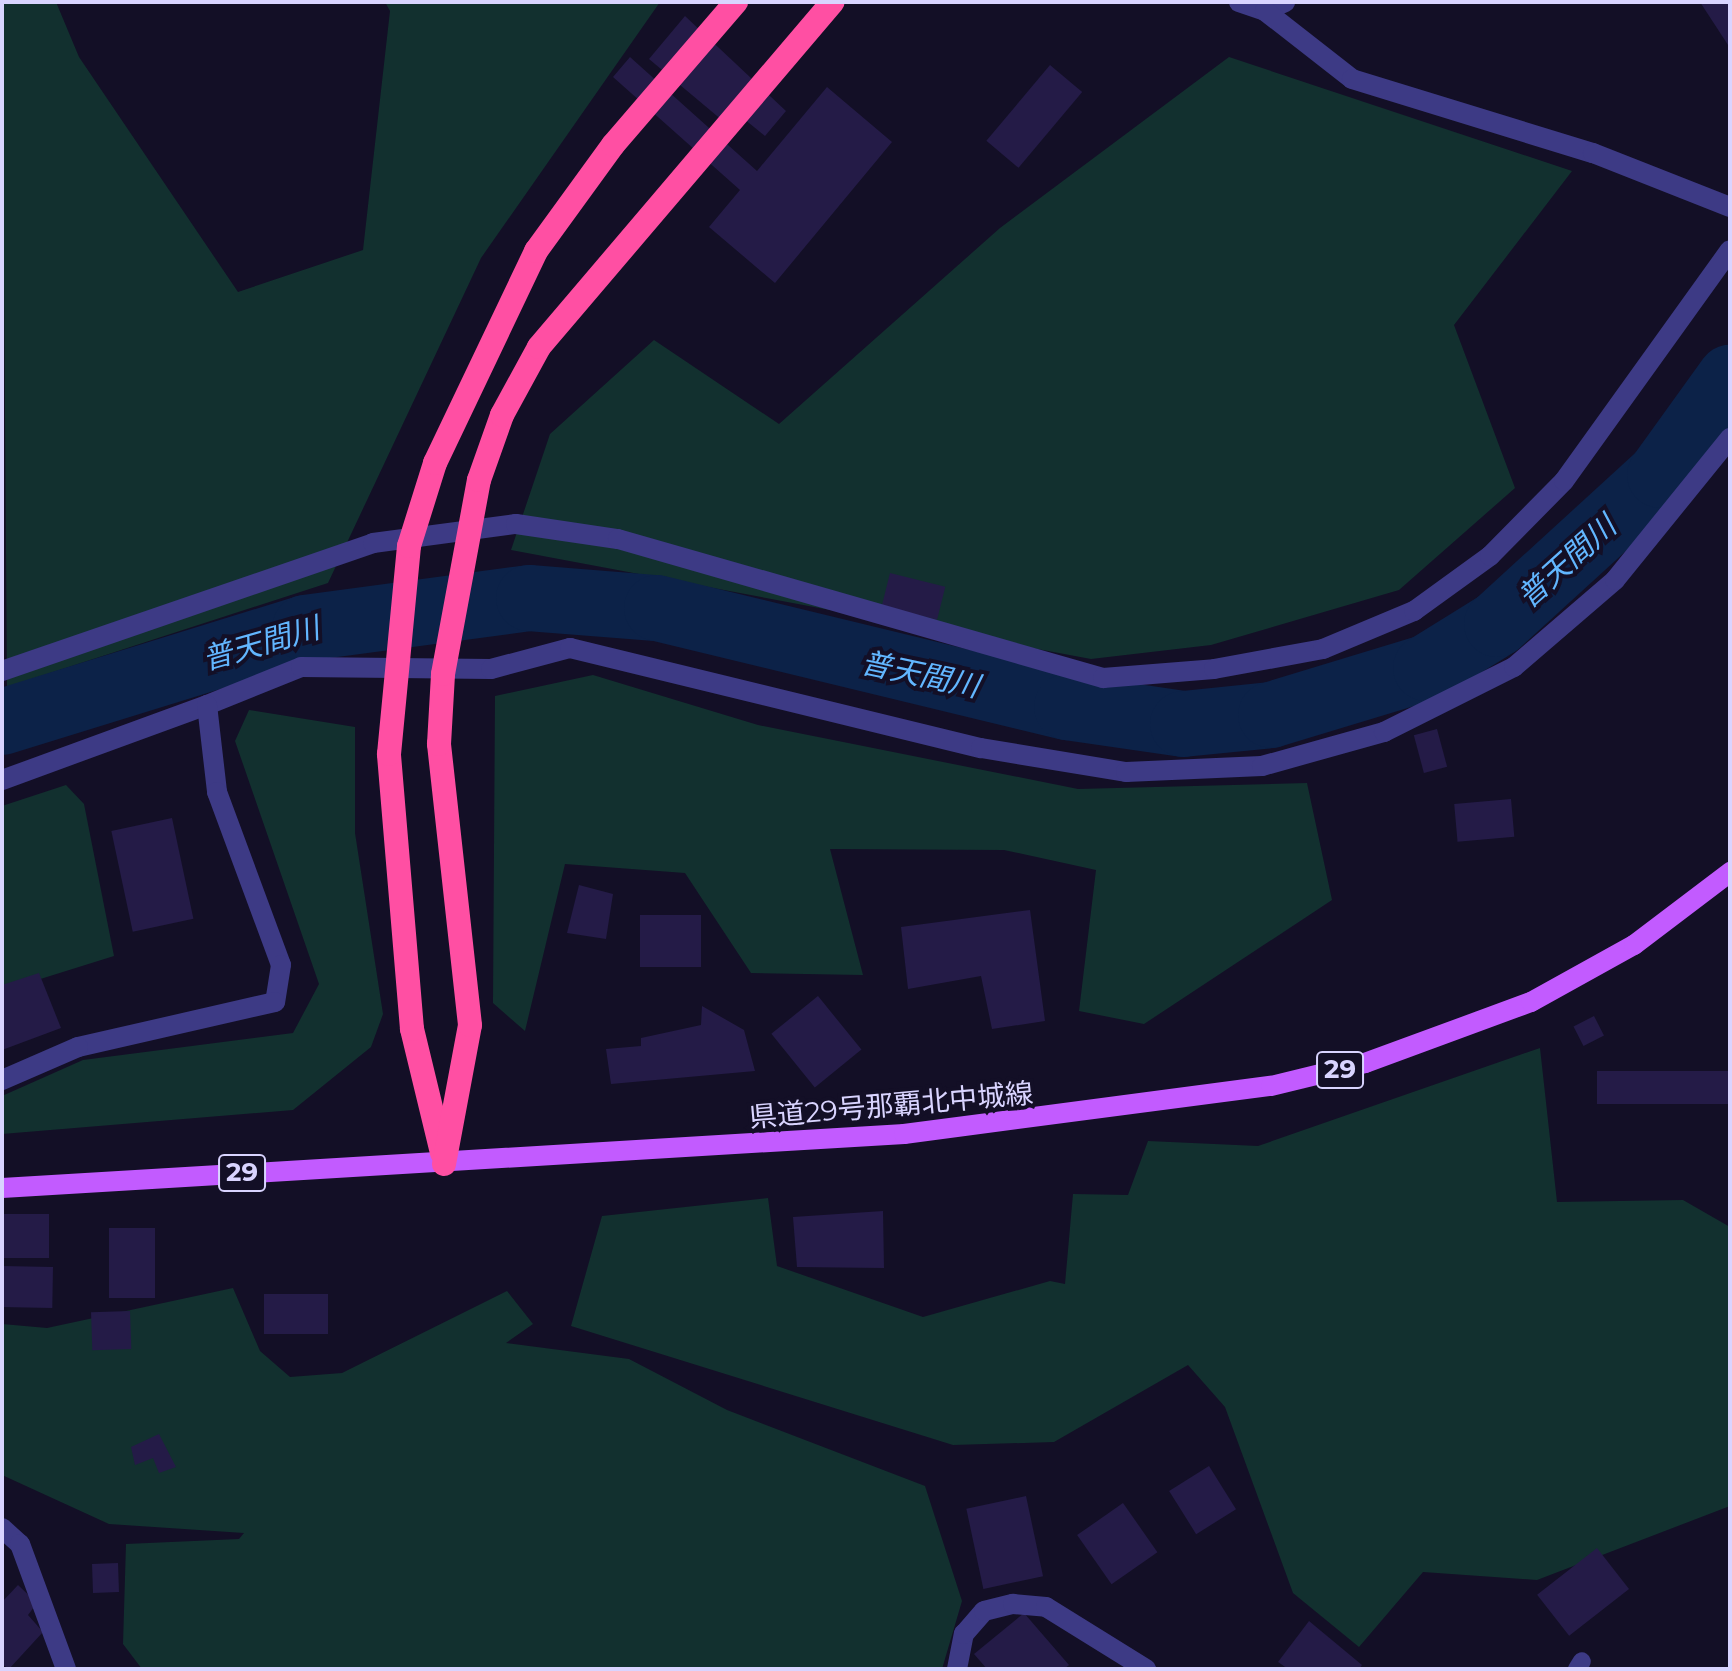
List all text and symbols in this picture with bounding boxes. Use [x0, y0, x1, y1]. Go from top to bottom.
water label: 普天間川 [1510, 508, 1624, 616]
water label: 普天間川 [198, 610, 324, 678]
water label: 普天間川 [858, 645, 982, 705]
road number: 29 [1316, 1048, 1364, 1092]
street label: 県道29号那覇北中城線 [748, 1076, 1034, 1134]
road number: 29 [218, 1151, 266, 1195]

